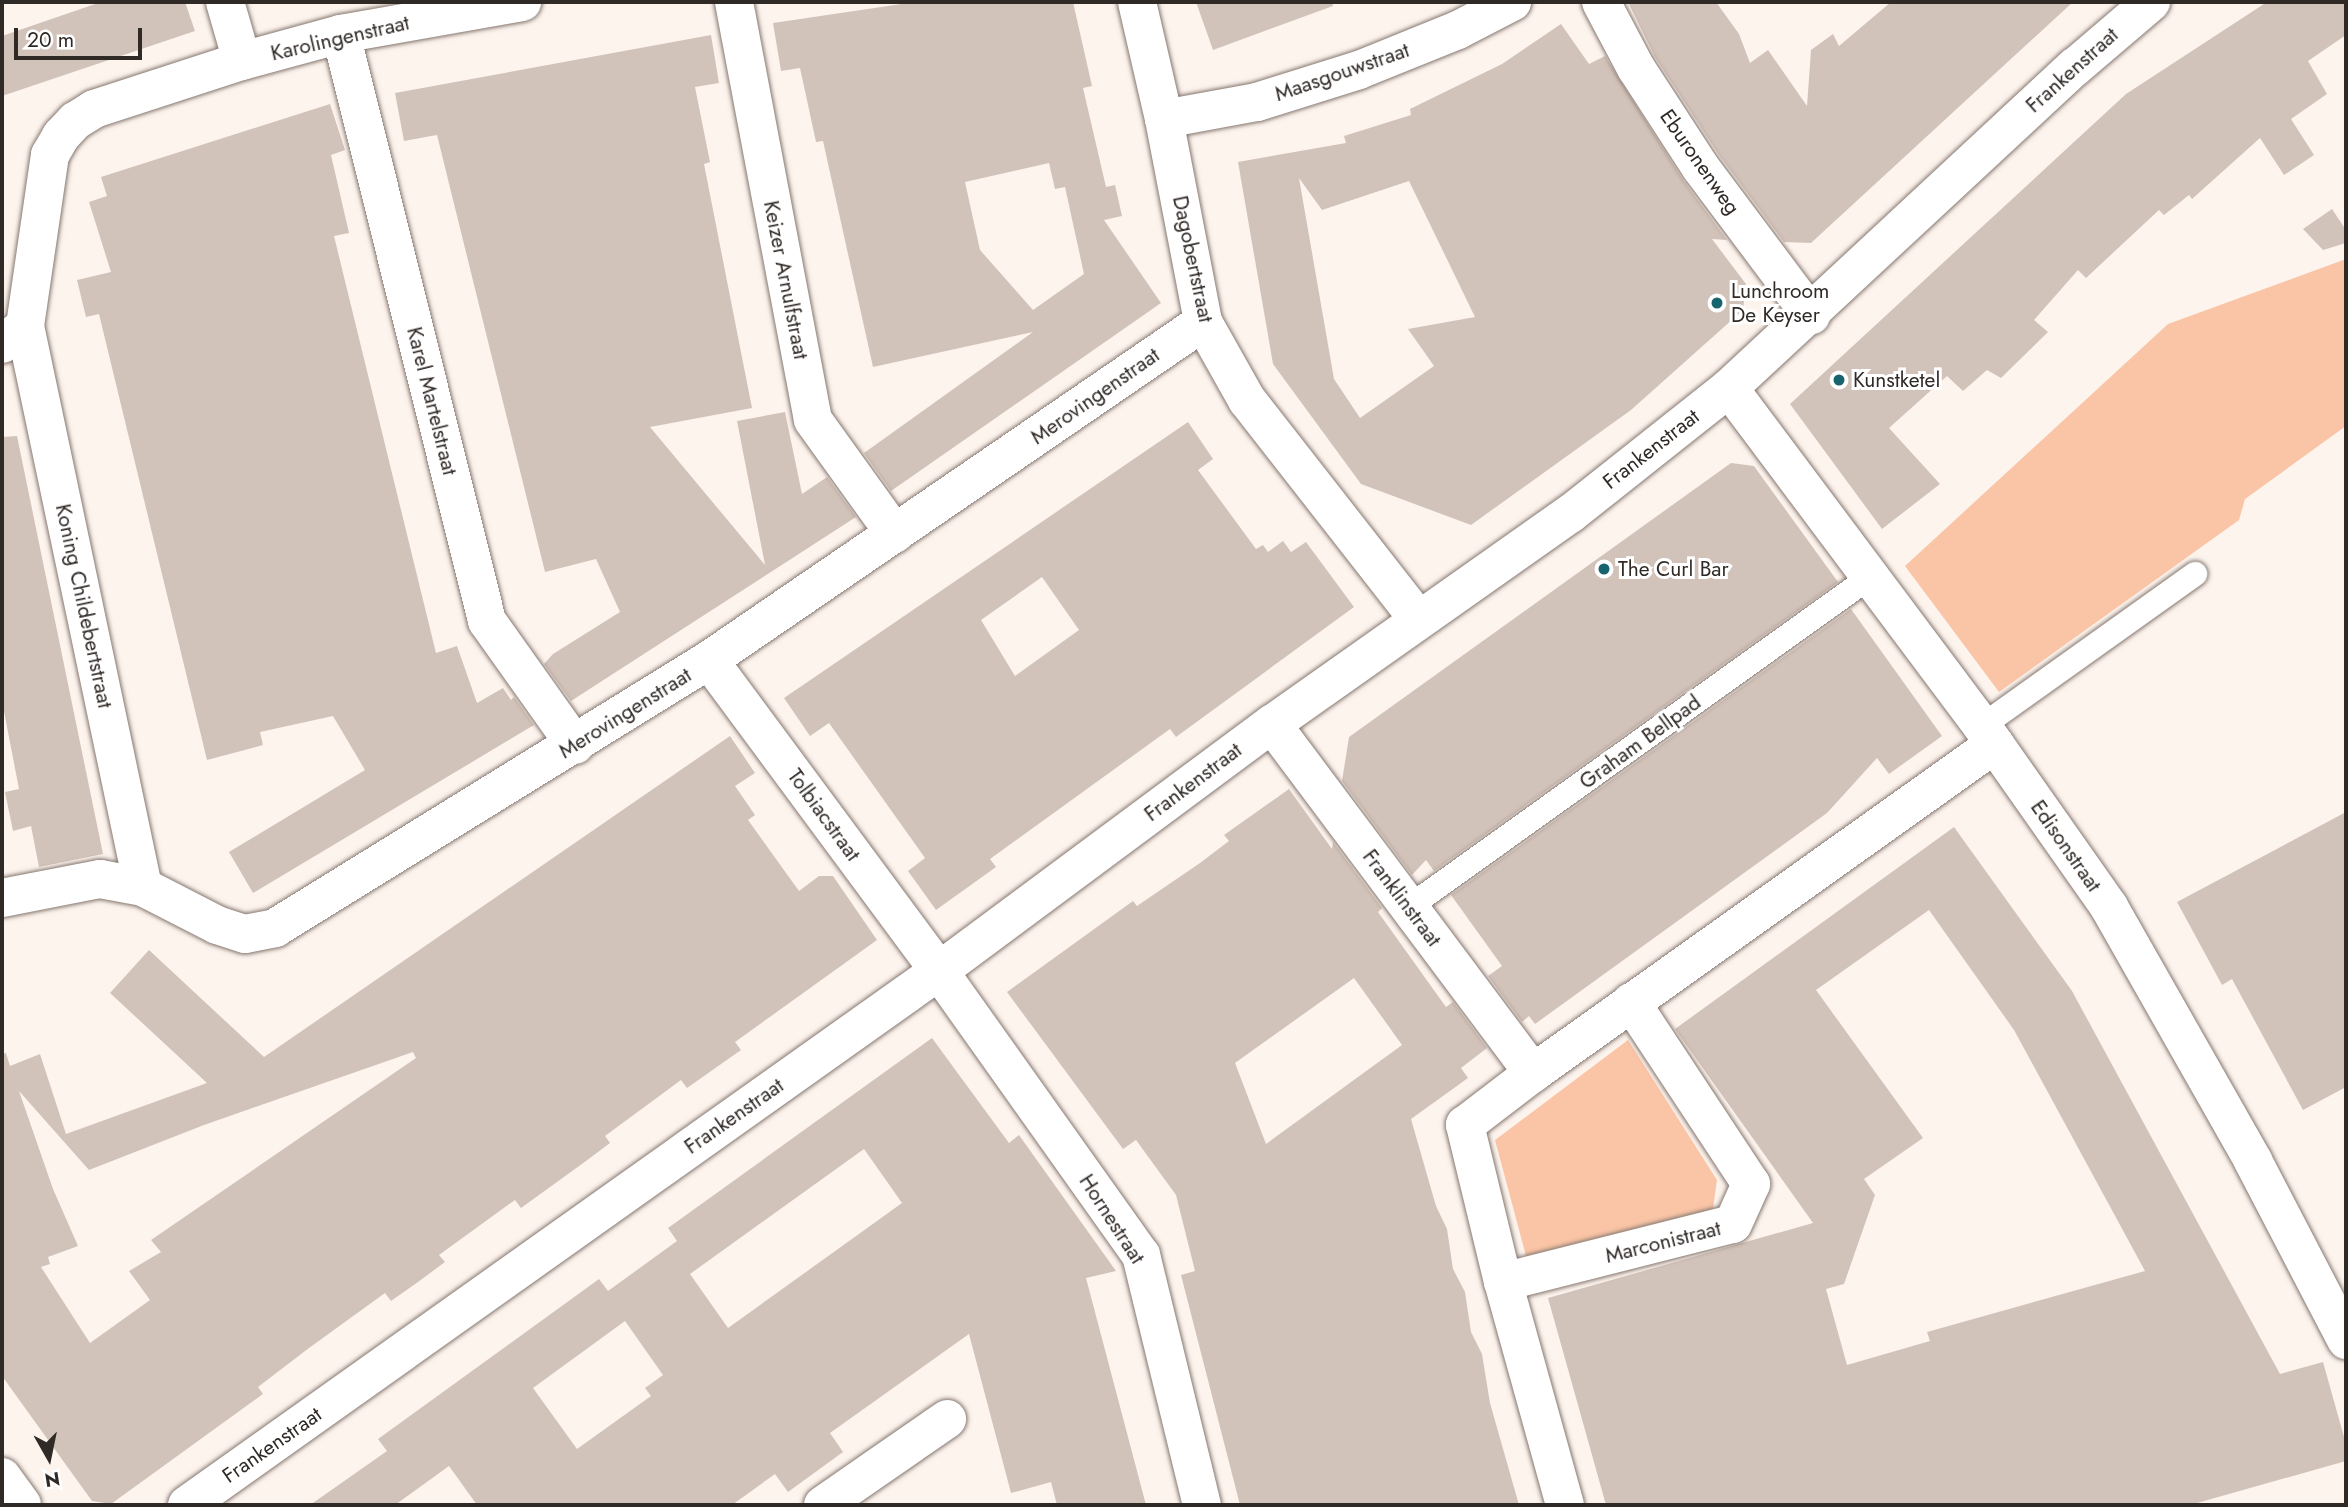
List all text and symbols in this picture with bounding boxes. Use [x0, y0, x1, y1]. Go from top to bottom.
street label: Karolingenstraat [268, 10, 412, 66]
scale bar [18, 14, 145, 58]
street label: Frankenstraat [2021, 22, 2123, 118]
text: 20 m [27, 25, 74, 55]
street label: Maasgouwstraat [1272, 37, 1412, 107]
street label: Eburonenweg [1655, 105, 1745, 219]
street label: Dagobertstraat [1167, 193, 1219, 325]
street label: Keizer Arnulfstraat [758, 199, 814, 361]
place label: Lunchroom De Keyser [1731, 278, 1829, 328]
marker: Lunchroom De Keyser [1709, 295, 1725, 311]
street label: Karel Martelstraat [401, 324, 463, 478]
street label: Merovingenstraat [1026, 342, 1164, 450]
place label: Kunstketel [1853, 367, 1940, 393]
marker: Kunstketel [1831, 372, 1847, 388]
street label: Frankenstraat [1598, 404, 1704, 494]
street label: Koning Childebertstraat [50, 502, 118, 710]
place label: The Curl Bar [1618, 556, 1729, 582]
marker: The Curl Bar [1596, 561, 1612, 577]
street label: Merovingenstraat [554, 662, 696, 764]
street label: Graham Bellpad [1574, 690, 1706, 794]
street label: Frankenstraat [1139, 737, 1247, 827]
street label: Tolbiacstraat [782, 764, 866, 866]
street label: Edisonstraat [2025, 795, 2107, 897]
street label: Franklinstraat [1357, 845, 1447, 951]
street label: Frankenstraat [680, 1073, 788, 1159]
street label: Hornestraat [1074, 1170, 1150, 1268]
street label: Marconistraat [1603, 1216, 1723, 1268]
street label: Frankenstraat [218, 1402, 326, 1488]
north arrow [14, 1423, 84, 1493]
text: N [43, 1465, 62, 1494]

